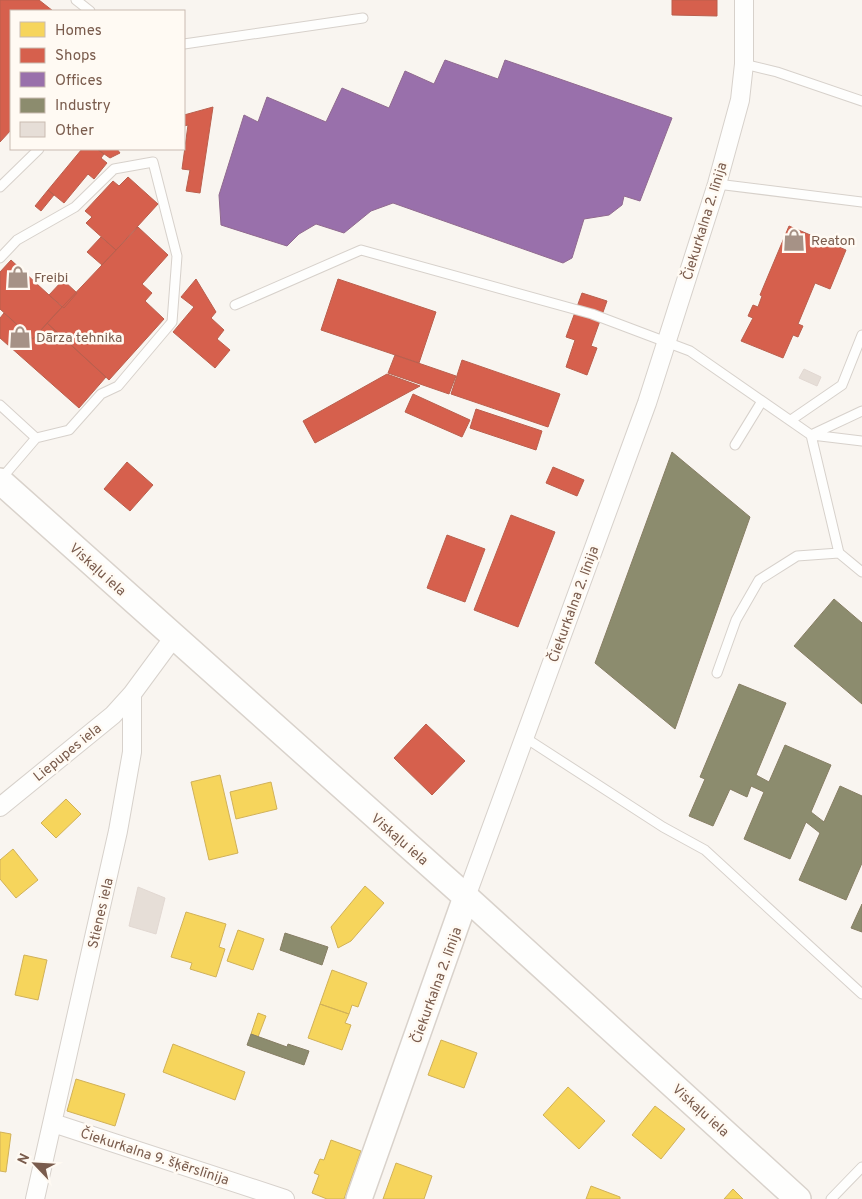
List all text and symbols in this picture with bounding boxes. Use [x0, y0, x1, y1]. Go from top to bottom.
legend [10, 10, 185, 150]
text: Homes [55, 22, 102, 41]
text: Shops [55, 47, 96, 66]
text: Offices [55, 72, 102, 91]
text: Industry [55, 97, 111, 116]
text: Other [55, 122, 94, 141]
street label: Čiekurkalna 2. līnija [678, 160, 731, 282]
shop icon: Reaton [781, 227, 807, 253]
place label: Reaton [811, 233, 855, 250]
shop icon: Freibi [5, 264, 31, 290]
place label: Freibi [34, 270, 68, 287]
shop icon: Dārza tehnika [7, 324, 33, 350]
place label: Dārza tehnika [36, 330, 122, 347]
street label: Viskaļu iela [65, 540, 129, 600]
street label: Čiekurkalna 2. līnija [545, 544, 603, 665]
street label: Liepupes iela [31, 721, 105, 786]
street label: Viskaļu iela [367, 811, 431, 870]
street label: Stienes iela [85, 876, 118, 950]
street label: Čiekurkalna 2. līnija [408, 925, 466, 1046]
street label: Viskaļu iela [668, 1081, 732, 1141]
street label: Čiekurkalna 9. šķērslīnija [78, 1124, 231, 1190]
north arrow [10, 1139, 60, 1189]
text: N [15, 1151, 34, 1167]

